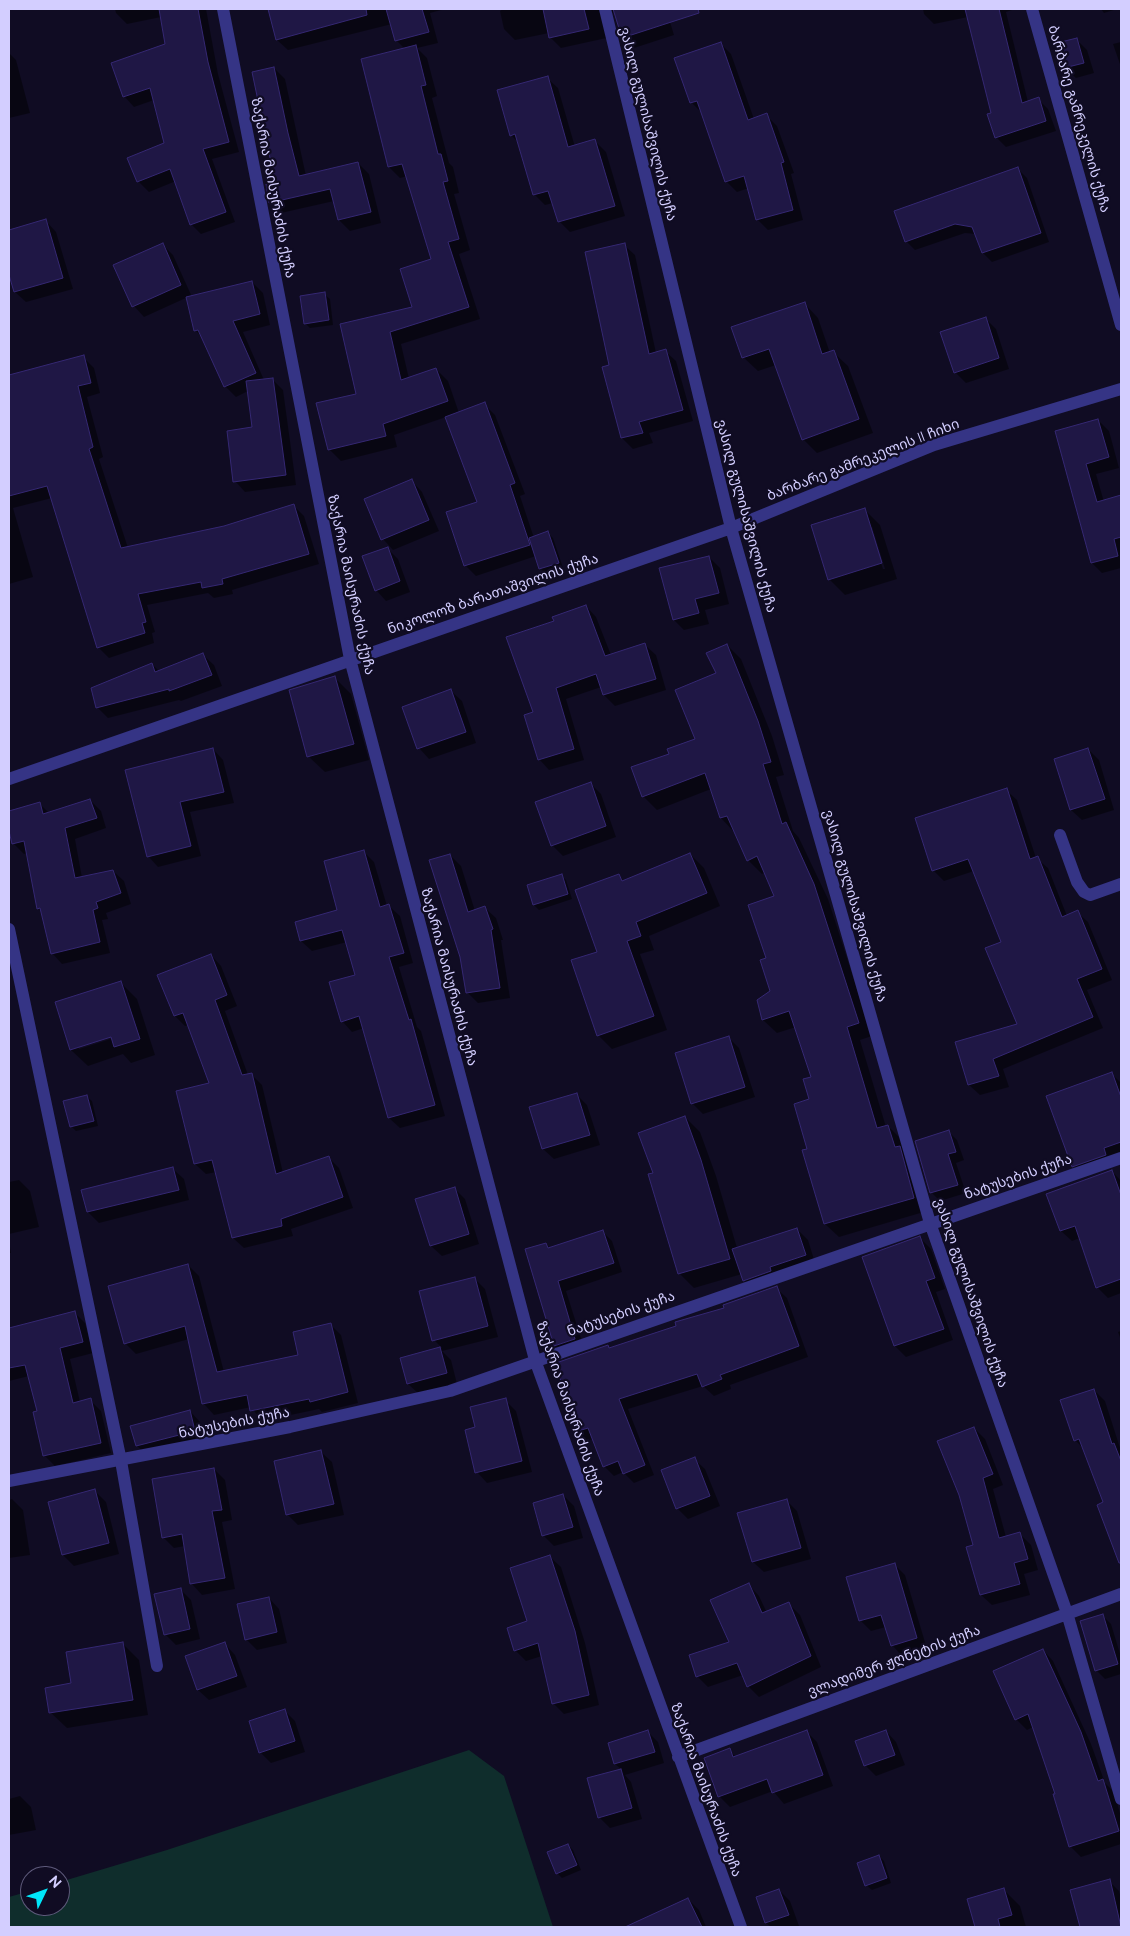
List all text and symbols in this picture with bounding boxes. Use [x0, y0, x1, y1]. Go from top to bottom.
street label: ბარბარე გამრეკელის ქუჩა [1044, 23, 1114, 215]
street label: ვასილ გულისაშვილის ქუჩა [616, 25, 680, 223]
street label: ზაქარია მაისურაძის ქუჩა [247, 96, 299, 280]
street label: ბარბარე გამრეკელის II ჩიხი [764, 415, 962, 505]
street label: ვასილ გულისაშვილის ქუჩა [712, 418, 780, 614]
street label: ზაქარია მაისურაძის ქუჩა [324, 494, 378, 676]
street label: ნიკოლოზ ბარათაშვილის ქუჩა [385, 550, 601, 638]
street label: ვასილ გულისაშვილის ქუჩა [819, 808, 891, 1004]
street label: ზაქარია მაისურაძის ქუჩა [417, 886, 481, 1068]
street label: ნატუსების ქუჩა [962, 1151, 1074, 1203]
street label: ვასილ გულისაშვილის ქუჩა [931, 1196, 1011, 1390]
street label: ნატუსების ქუჩა [565, 1288, 677, 1340]
street label: ზაქარია მაისურაძის ქუჩა [532, 1320, 608, 1498]
street label: ნატუსების ქუჩა [177, 1404, 291, 1442]
street label: ვლადიმერ ჟღნეტის ქუჩა [805, 1622, 983, 1700]
street label: ზაქარია მაისურაძის ქუჩა [667, 1701, 745, 1879]
north arrow [20, 1866, 70, 1916]
text: N [46, 1872, 65, 1891]

